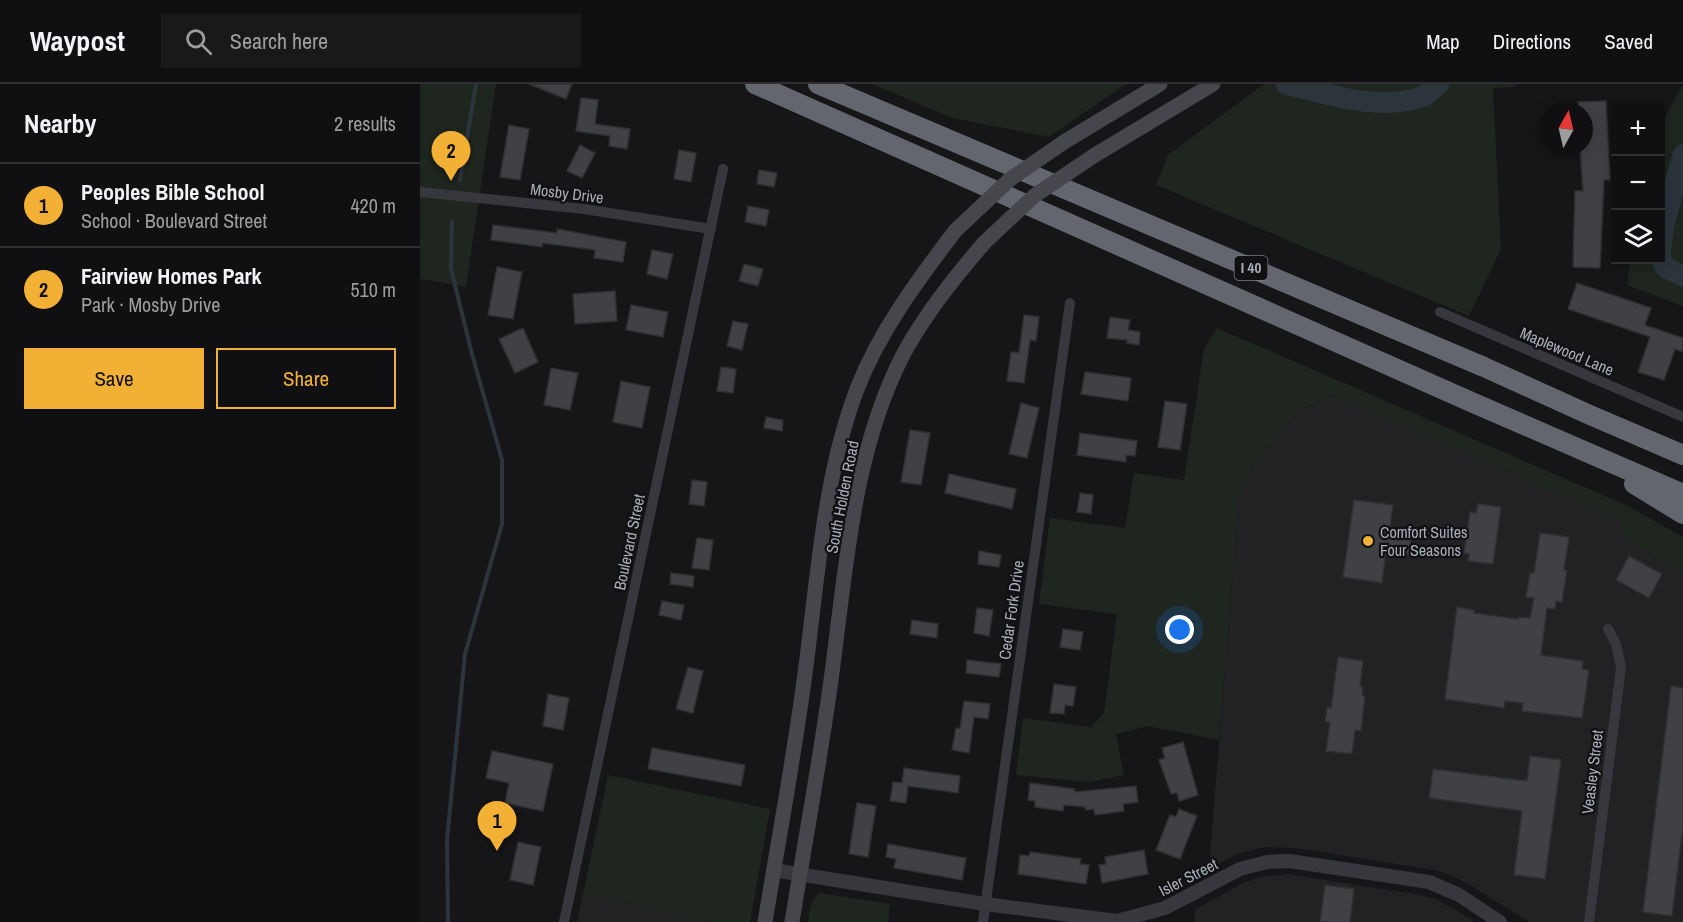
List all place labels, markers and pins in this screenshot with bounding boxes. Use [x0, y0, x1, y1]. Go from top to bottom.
pin: 2 [432, 132, 471, 181]
place label: Comfort Suites Four Seasons [1380, 521, 1468, 561]
marker: Comfort Suites Four Seasons [1361, 534, 1375, 548]
pin: 1 [478, 802, 517, 851]

